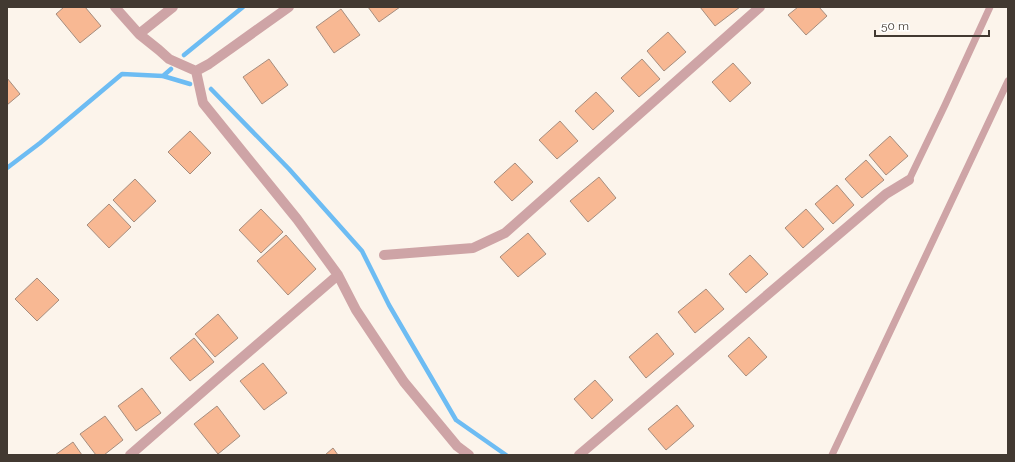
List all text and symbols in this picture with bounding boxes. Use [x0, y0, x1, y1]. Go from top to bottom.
scale bar [875, 12, 989, 38]
text: 50 m [881, 19, 909, 33]

